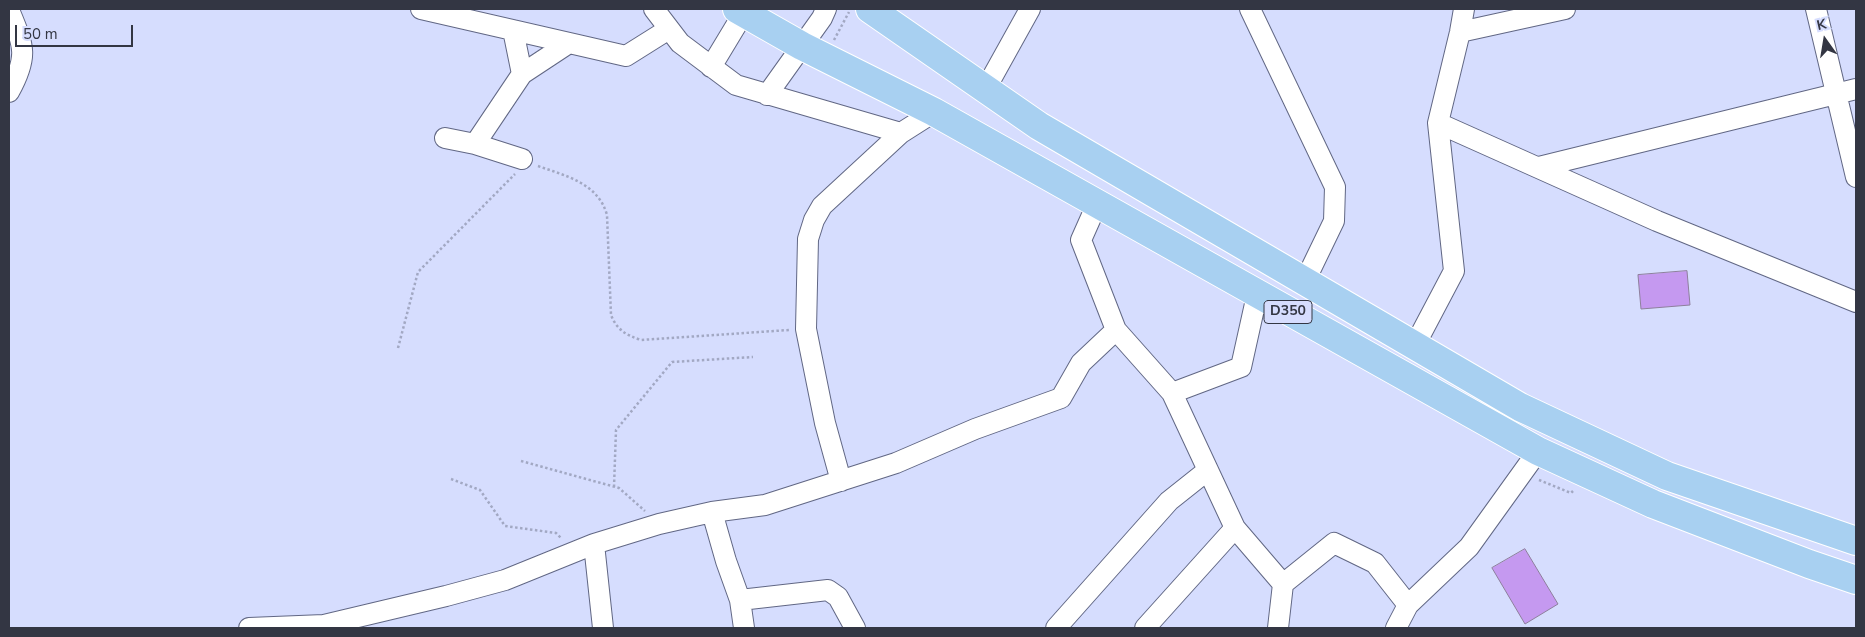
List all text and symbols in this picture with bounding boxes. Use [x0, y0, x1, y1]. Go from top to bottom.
scale bar [18, 15, 135, 47]
north arrow [1800, 15, 1850, 65]
text: K [1815, 15, 1828, 35]
text: 50 m [23, 24, 58, 44]
road number: D350 [1264, 300, 1312, 324]

